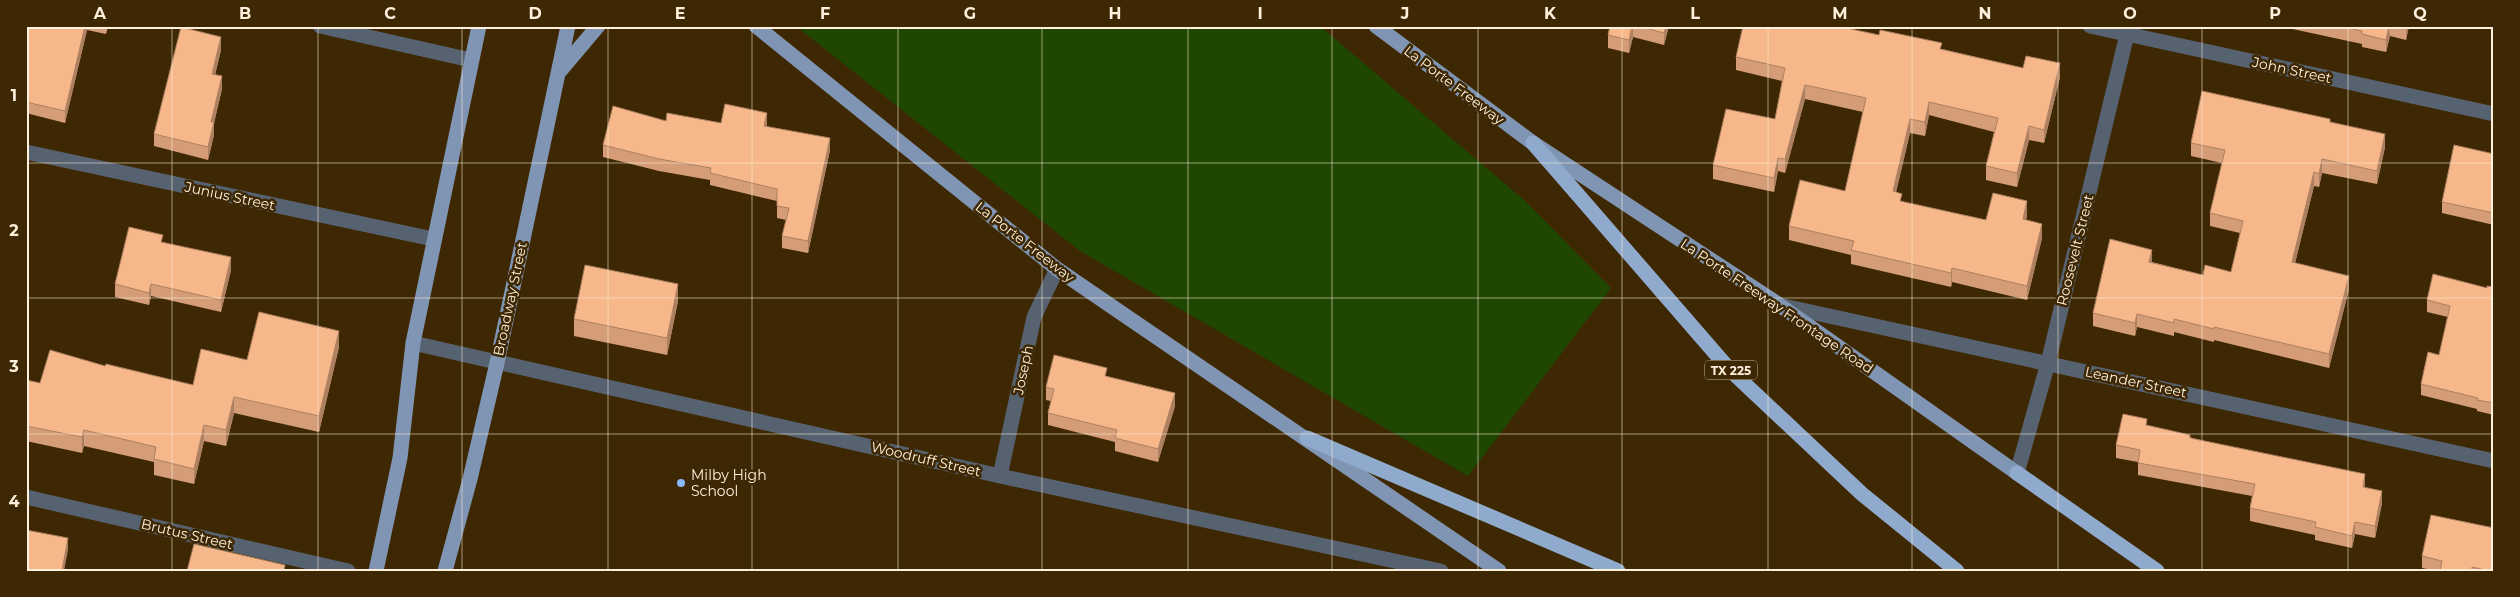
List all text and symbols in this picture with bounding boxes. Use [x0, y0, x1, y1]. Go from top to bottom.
text: A [93, 4, 107, 23]
text: B [239, 4, 251, 23]
text: C [384, 4, 396, 23]
text: D [528, 4, 542, 23]
text: E [675, 4, 685, 23]
text: F [820, 4, 830, 23]
text: G [964, 4, 976, 23]
text: H [1109, 4, 1121, 23]
text: I [1257, 4, 1263, 23]
text: J [1400, 4, 1409, 23]
text: K [1544, 4, 1557, 23]
text: L [1690, 4, 1700, 23]
text: M [1832, 4, 1848, 23]
text: N [1979, 4, 1991, 23]
text: O [2123, 4, 2137, 23]
text: P [2269, 4, 2281, 23]
text: Q [2413, 4, 2427, 23]
street label: La Porte Freeway [1400, 41, 1508, 129]
street label: John Street [2250, 53, 2334, 87]
text: 1 [11, 86, 17, 105]
street label: Junius Street [182, 177, 277, 214]
street label: Roosevelt Street [2052, 192, 2098, 307]
street label: La Porte Freeway [972, 198, 1078, 287]
text: 2 [9, 221, 19, 240]
street label: La Porte Freeway Frontage Road [1677, 235, 1877, 377]
street label: Broadway Street [489, 240, 531, 358]
street label: Joseph [1009, 344, 1037, 397]
text: 3 [8, 357, 19, 376]
road number: TX 225 [1705, 360, 1757, 380]
street label: Leander Street [2083, 362, 2189, 402]
street label: Woodruff Street [869, 438, 983, 480]
place label: Milby High School [691, 466, 767, 500]
marker: Milby High School [675, 477, 687, 489]
text: 4 [8, 492, 20, 511]
street label: Brutus Street [139, 515, 235, 553]

